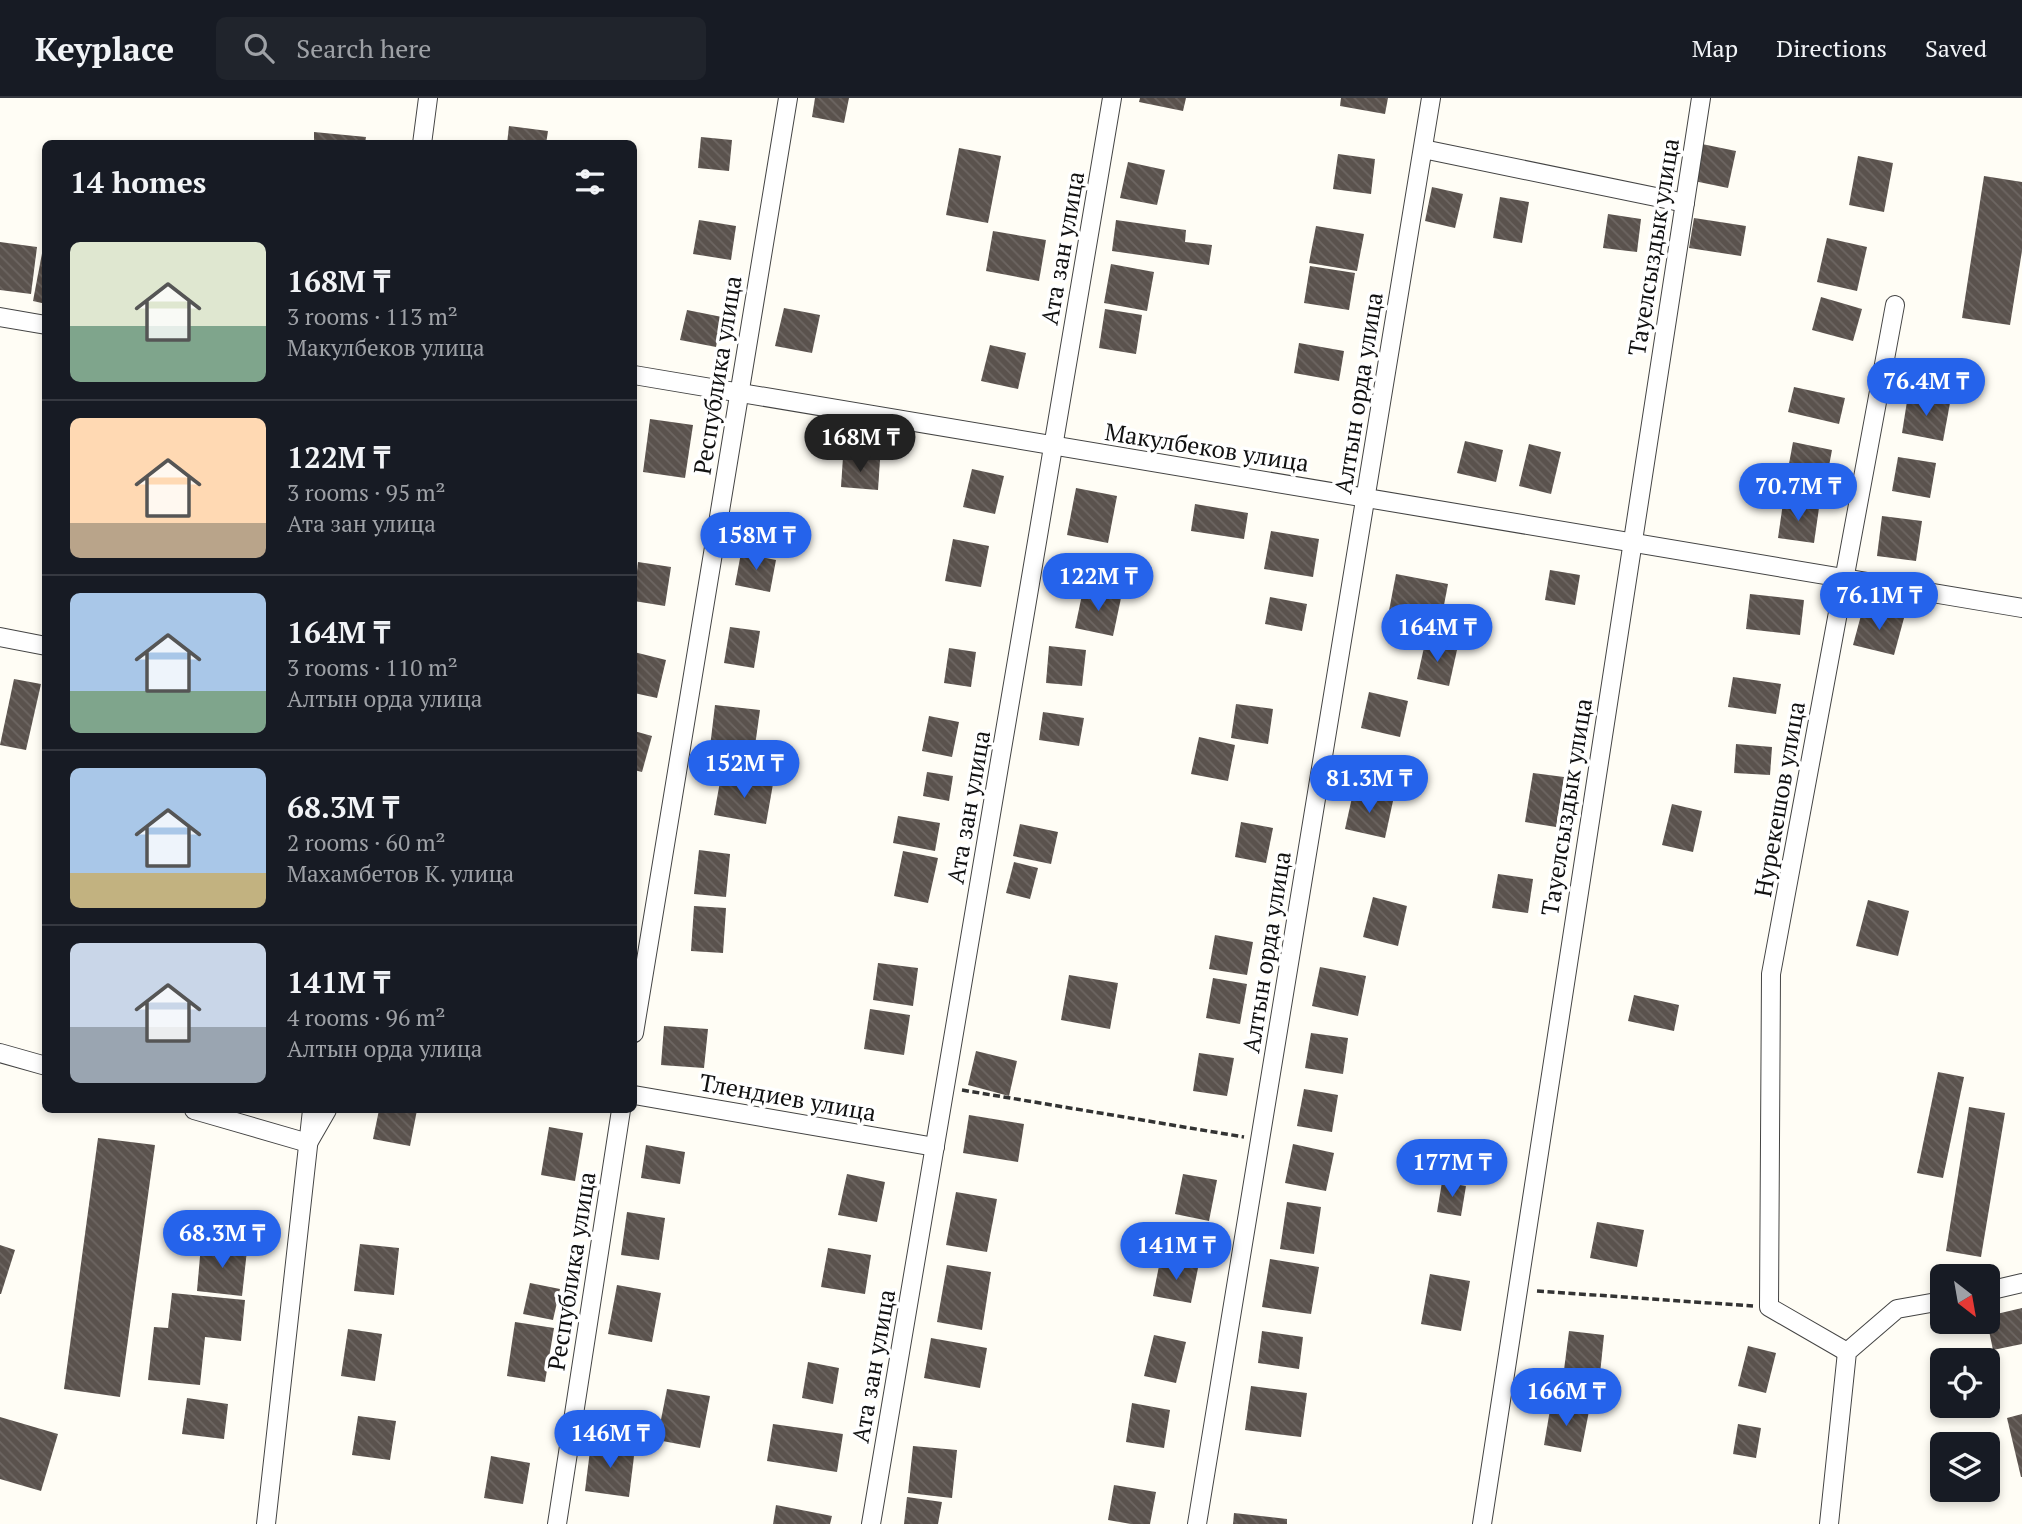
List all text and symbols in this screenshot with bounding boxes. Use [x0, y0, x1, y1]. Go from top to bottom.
search box [216, 17, 706, 80]
text: Keyplace [35, 27, 174, 70]
icon: search [240, 29, 278, 67]
text: Search here [296, 31, 431, 65]
text: Map [1692, 32, 1738, 64]
text: Directions [1776, 32, 1887, 64]
text: Saved [1925, 32, 1987, 64]
street label: Тауелсыздык улица [1620, 136, 1686, 358]
text: 14 homes [70, 162, 206, 202]
icon: filters [571, 163, 609, 201]
street label: Ата зан улица [1033, 169, 1091, 327]
text: 168M ₸ [287, 261, 390, 301]
icon: home [126, 270, 210, 354]
street label: Республика улица [685, 273, 749, 477]
street label: Алтын орда улица [1326, 290, 1390, 496]
text: 3 rooms · 113 m² [287, 301, 458, 332]
text: Макулбеков улица [287, 332, 485, 363]
pin: 76.4M ₸ [1861, 358, 1991, 418]
text: 76.4M ₸ [1883, 365, 1969, 396]
pin: 168M ₸ [803, 414, 917, 474]
street label: Макулбеков улица [1103, 415, 1311, 479]
text: 168M ₸ [820, 421, 900, 452]
text: 122M ₸ [287, 437, 390, 477]
icon: home [126, 446, 210, 530]
pin: 70.7M ₸ [1733, 464, 1863, 523]
text: 70.7M ₸ [1755, 470, 1841, 501]
text: 3 rooms · 95 m² [287, 477, 446, 508]
text: Ата зан улица [287, 508, 436, 539]
pin: 158M ₸ [699, 512, 813, 572]
text: 158M ₸ [716, 519, 796, 550]
pin: 122M ₸ [1041, 554, 1155, 613]
text: 122M ₸ [1058, 560, 1138, 591]
pin: 76.1M ₸ [1814, 573, 1944, 632]
text: 76.1M ₸ [1836, 579, 1922, 610]
pin: 164M ₸ [1380, 604, 1494, 664]
text: 164M ₸ [1397, 611, 1477, 642]
text: 164M ₸ [287, 612, 390, 652]
icon: home [126, 621, 210, 705]
text: 3 rooms · 110 m² [287, 652, 458, 683]
text: Алтын орда улица [287, 683, 482, 714]
street label: Тауелсыздык улица [1533, 696, 1599, 918]
street label: Нурекешов улица [1746, 699, 1812, 899]
street label: Ата зан улица [939, 728, 997, 886]
pin: 152M ₸ [687, 740, 801, 800]
text: 152M ₸ [704, 747, 784, 778]
pin: 81.3M ₸ [1304, 756, 1434, 815]
text: 81.3M ₸ [1326, 762, 1412, 793]
text: 68.3M ₸ [287, 787, 399, 827]
icon: home [126, 796, 210, 880]
text: 2 rooms · 60 m² [287, 827, 446, 858]
street label: Алтын орда улица [1234, 849, 1298, 1055]
text: Махамбетов К. улица [287, 858, 514, 889]
text: 141M ₸ [287, 962, 390, 1002]
icon: home [126, 971, 210, 1055]
text: 4 rooms · 96 m² [287, 1002, 446, 1033]
text: Алтын орда улица [287, 1033, 482, 1064]
street label: Тлендиев улица [697, 1066, 879, 1128]
pin: 177M ₸ [1395, 1140, 1509, 1199]
text: 177M ₸ [1412, 1146, 1492, 1177]
street label: Республика улица [539, 1169, 603, 1373]
pin: 68.3M ₸ [157, 1210, 287, 1270]
text: 68.3M ₸ [179, 1217, 265, 1248]
pin: 141M ₸ [1119, 1222, 1233, 1282]
text: 141M ₸ [1136, 1229, 1216, 1260]
north arrow [1930, 1264, 2000, 1334]
map controls [1930, 1264, 2000, 1502]
street label: Ата зан улица [844, 1287, 902, 1445]
button: locate [1930, 1348, 2000, 1418]
pin: 166M ₸ [1509, 1368, 1623, 1428]
text: 166M ₸ [1526, 1375, 1606, 1406]
pin: 146M ₸ [553, 1410, 667, 1470]
text: 146M ₸ [570, 1417, 650, 1448]
button: layers [1930, 1432, 2000, 1502]

